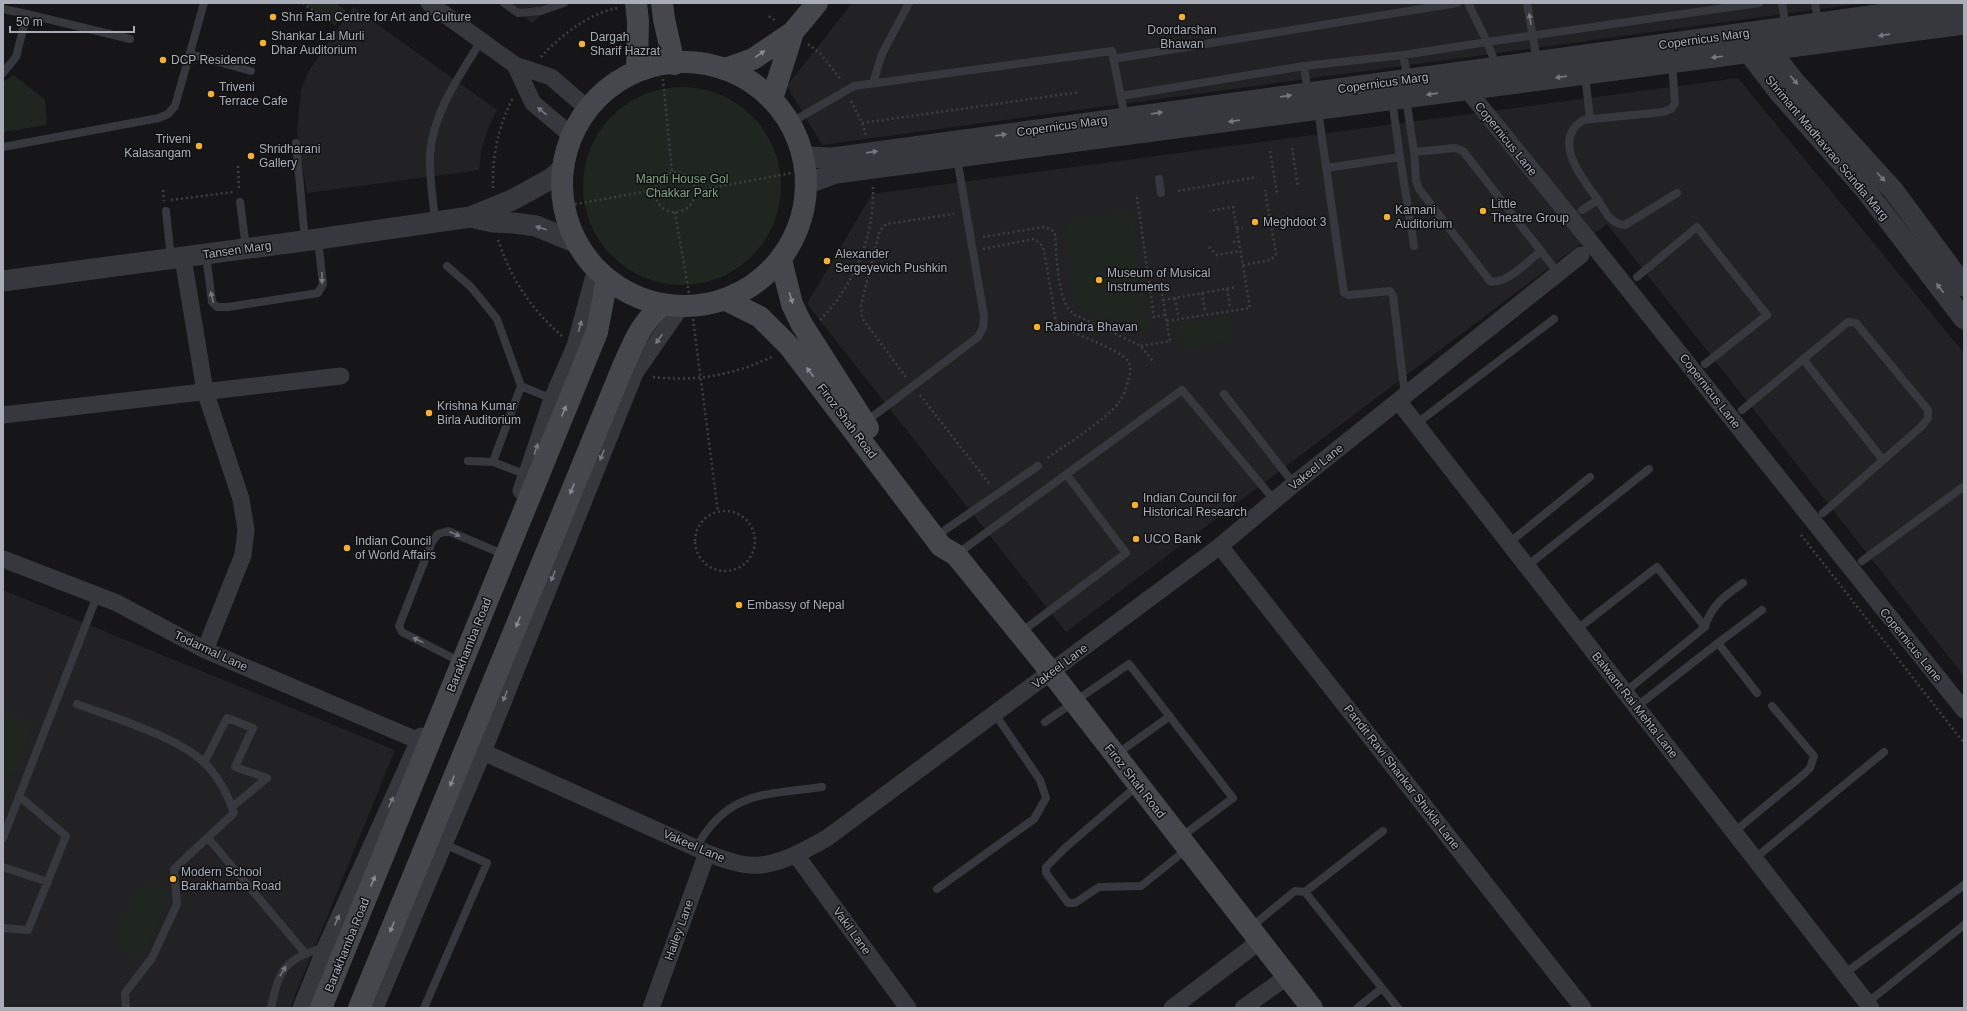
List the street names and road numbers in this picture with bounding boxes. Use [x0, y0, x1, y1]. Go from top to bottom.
street label: Copernicus Marg [1658, 26, 1750, 52]
street label: Copernicus Marg [1337, 70, 1429, 96]
street label: Shrimant Madhavrao Scindia Marg [1762, 73, 1892, 223]
street label: Copernicus Lane [1472, 99, 1540, 179]
street label: Copernicus Marg [1016, 113, 1108, 139]
street label: Tansen Marg [202, 238, 272, 262]
street label: Copernicus Lane [1677, 351, 1744, 431]
street label: Firoz Shah Road [814, 381, 880, 461]
street label: Vakeel Lane [1286, 441, 1346, 493]
street label: Barakhamba Road [444, 596, 494, 694]
street label: Copernicus Lane [1877, 605, 1945, 685]
street label: Todarmal Lane [172, 628, 250, 674]
street label: Vakeel Lane [1029, 640, 1091, 691]
street label: Balwant Rai Mehta Lane [1589, 649, 1681, 761]
street label: Pandit Ravi Shankar Shukla Lane [1341, 702, 1463, 852]
street label: Firoz Shah Road [1102, 741, 1168, 821]
street label: Vakeel Lane [661, 827, 727, 865]
street label: Barakhamba Road [322, 896, 372, 994]
street label: Hailey Lane [662, 898, 697, 962]
street label: Vakil Lane [830, 905, 874, 958]

